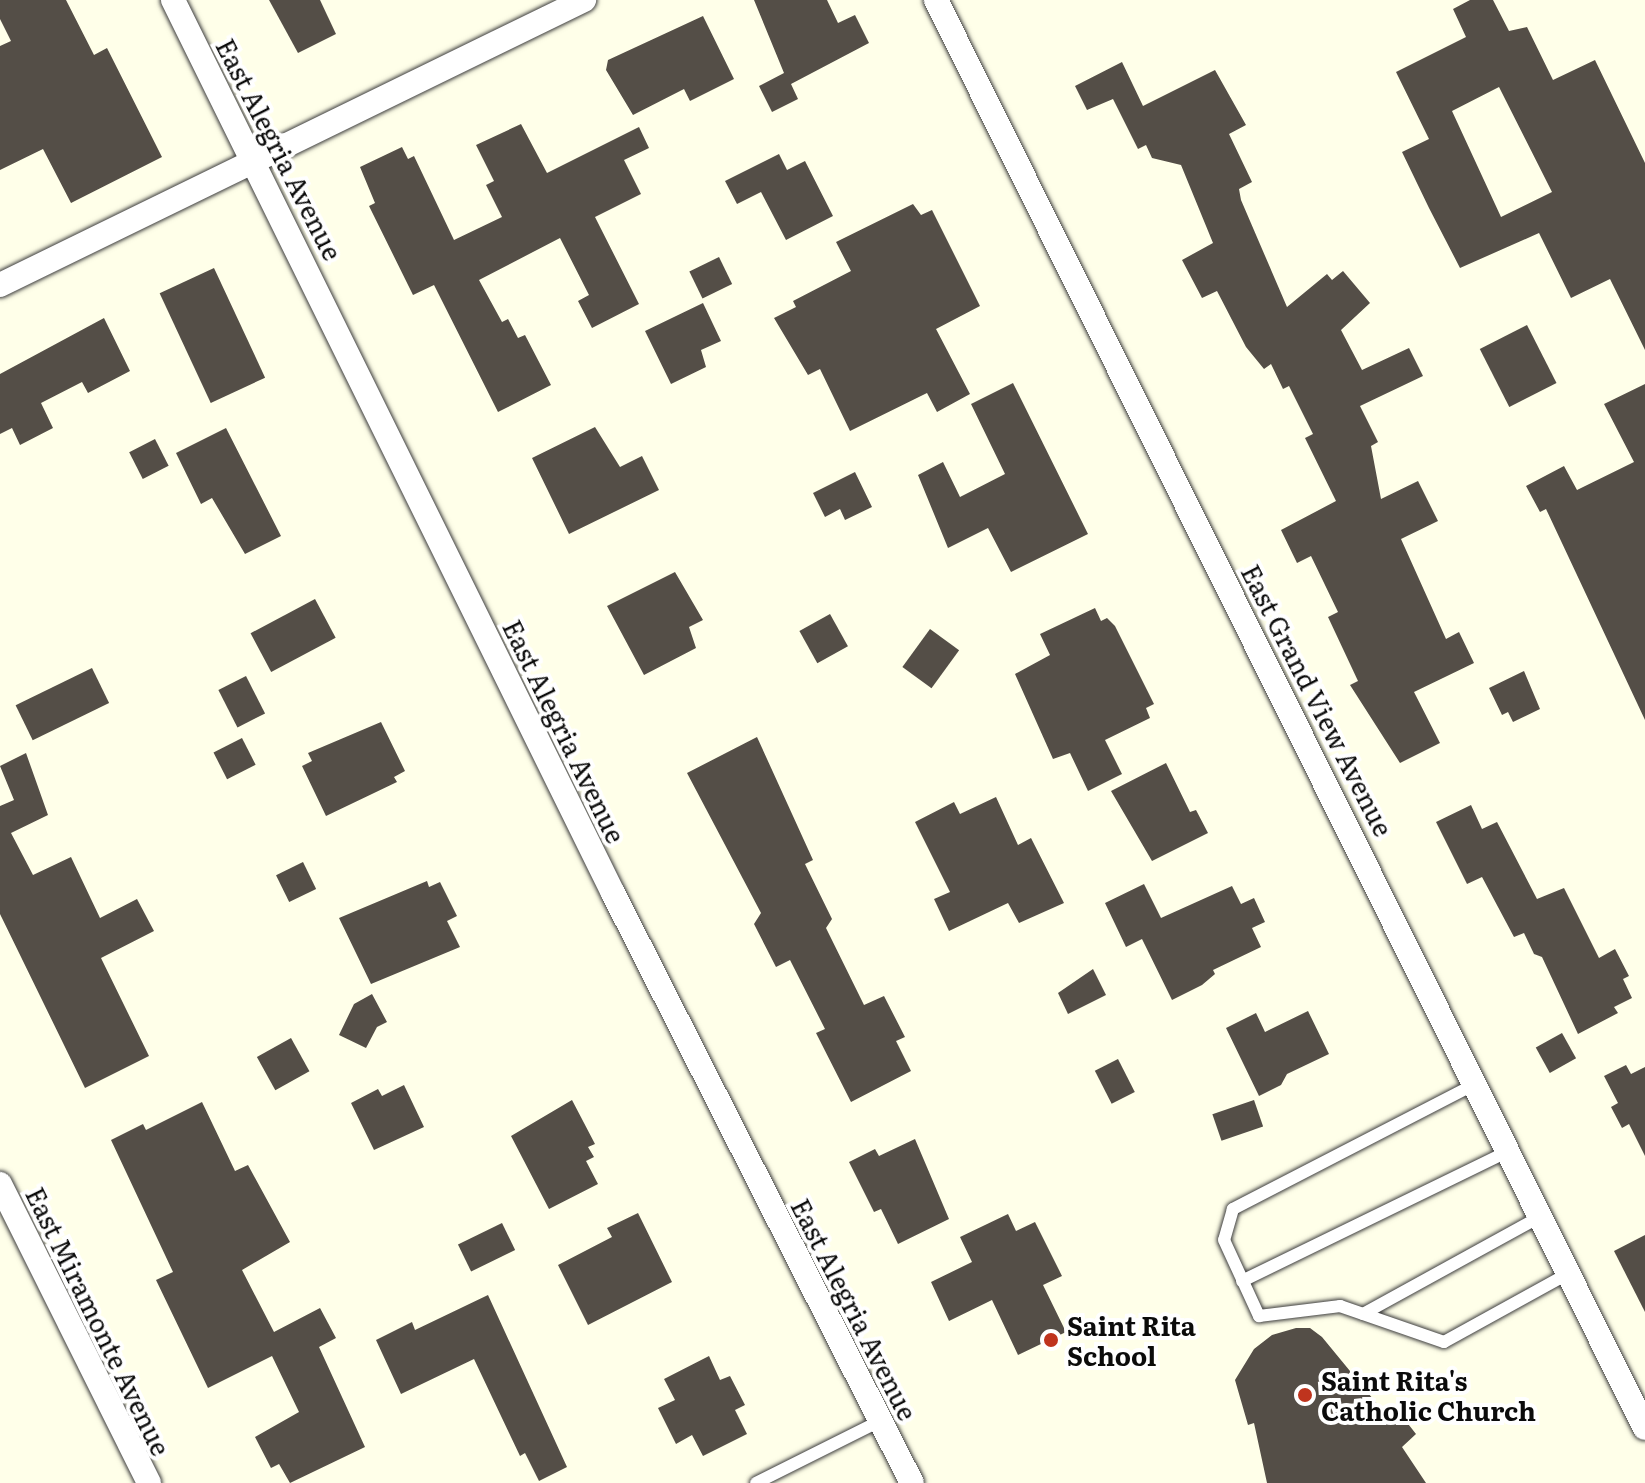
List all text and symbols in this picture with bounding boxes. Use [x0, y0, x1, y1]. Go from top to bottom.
street label: East Alegria Avenue [211, 33, 349, 265]
street label: East Grand View Avenue [1236, 559, 1400, 841]
street label: East Alegria Avenue [497, 614, 633, 848]
street label: East Miramonte Avenue [20, 1182, 178, 1460]
street label: East Alegria Avenue [786, 1193, 924, 1425]
place label: Saint Rita School [1067, 1309, 1196, 1370]
marker: Saint Rita School [1042, 1331, 1060, 1349]
place label: Saint Rita's Catholic Church [1321, 1364, 1536, 1426]
marker: Saint Rita's Catholic Church [1296, 1386, 1314, 1404]

